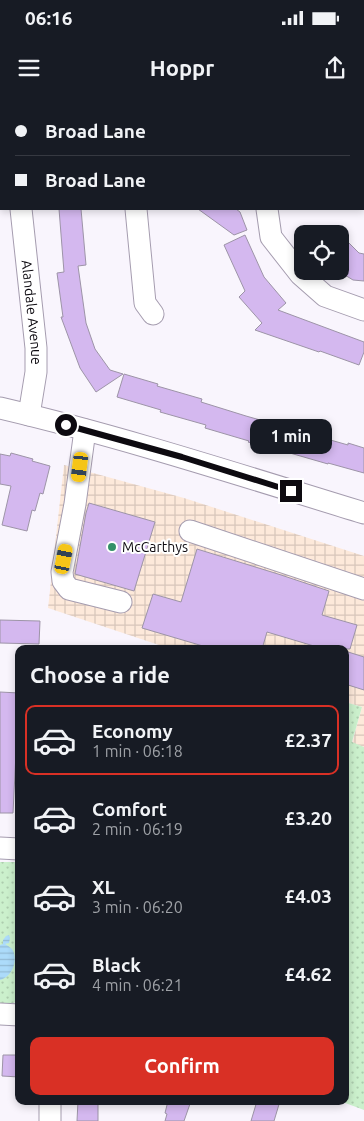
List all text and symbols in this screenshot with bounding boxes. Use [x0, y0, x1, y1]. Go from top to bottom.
text: 06:16 [25, 7, 73, 29]
icon: menu [15, 54, 43, 82]
icon: share [321, 54, 349, 82]
text: Hoppr [150, 55, 214, 80]
text: Broad Lane [45, 120, 146, 142]
text: Broad Lane [45, 169, 146, 191]
map controls [294, 225, 349, 280]
button: locate [294, 225, 349, 280]
street label: Alandale Avenue [19, 259, 44, 365]
route start [55, 414, 77, 436]
callout: 1 min [250, 418, 332, 454]
text: 1 min [271, 427, 311, 445]
car [70, 451, 89, 483]
route end [280, 480, 302, 502]
place label: McCarthys [122, 539, 188, 555]
marker: McCarthys [106, 541, 118, 553]
car [53, 543, 74, 575]
text: Choose a ride [30, 662, 170, 687]
icon: car [32, 718, 77, 763]
text: Economy [92, 720, 173, 742]
text: £2.37 [284, 729, 332, 751]
text: 1 min · 06:18 [92, 742, 183, 760]
icon: car [32, 796, 77, 841]
text: Comfort [92, 798, 167, 820]
text: £3.20 [284, 807, 332, 829]
text: 2 min · 06:19 [92, 820, 183, 838]
icon: car [32, 874, 77, 919]
text: XL [92, 876, 115, 898]
text: £4.03 [284, 885, 332, 907]
text: 3 min · 06:20 [92, 898, 183, 916]
icon: car [32, 952, 77, 997]
text: Black [92, 954, 141, 976]
text: £4.62 [284, 963, 332, 985]
text: 4 min · 06:21 [92, 976, 183, 994]
button: Confirm [30, 1037, 334, 1095]

